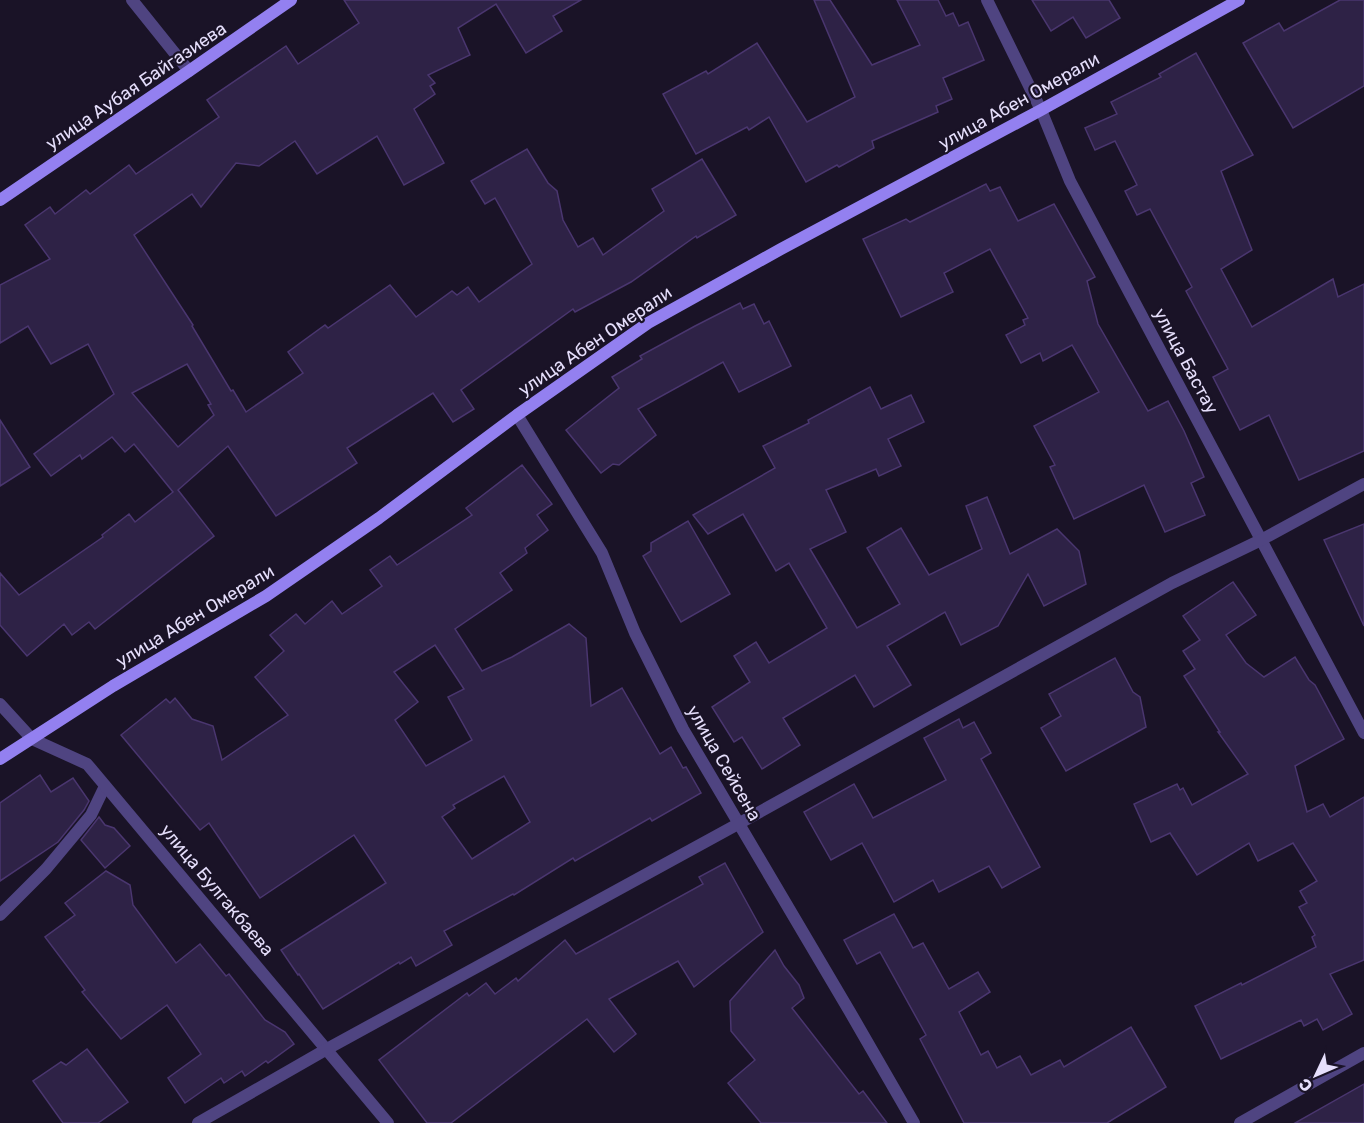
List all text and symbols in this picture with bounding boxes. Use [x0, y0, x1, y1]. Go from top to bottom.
street label: улица Аубая Байгазиева [42, 17, 230, 155]
street label: улица Абен Омерали [935, 48, 1103, 154]
street label: улица Абен Омерали [514, 281, 676, 401]
street label: улица Бастау [1149, 304, 1223, 418]
street label: улица Абен Омерали [112, 560, 278, 672]
street label: улица Сейсена [682, 701, 766, 825]
street label: улица Булгакбаева [155, 820, 279, 960]
north arrow [1286, 1045, 1346, 1105]
text: С [1295, 1074, 1316, 1096]

